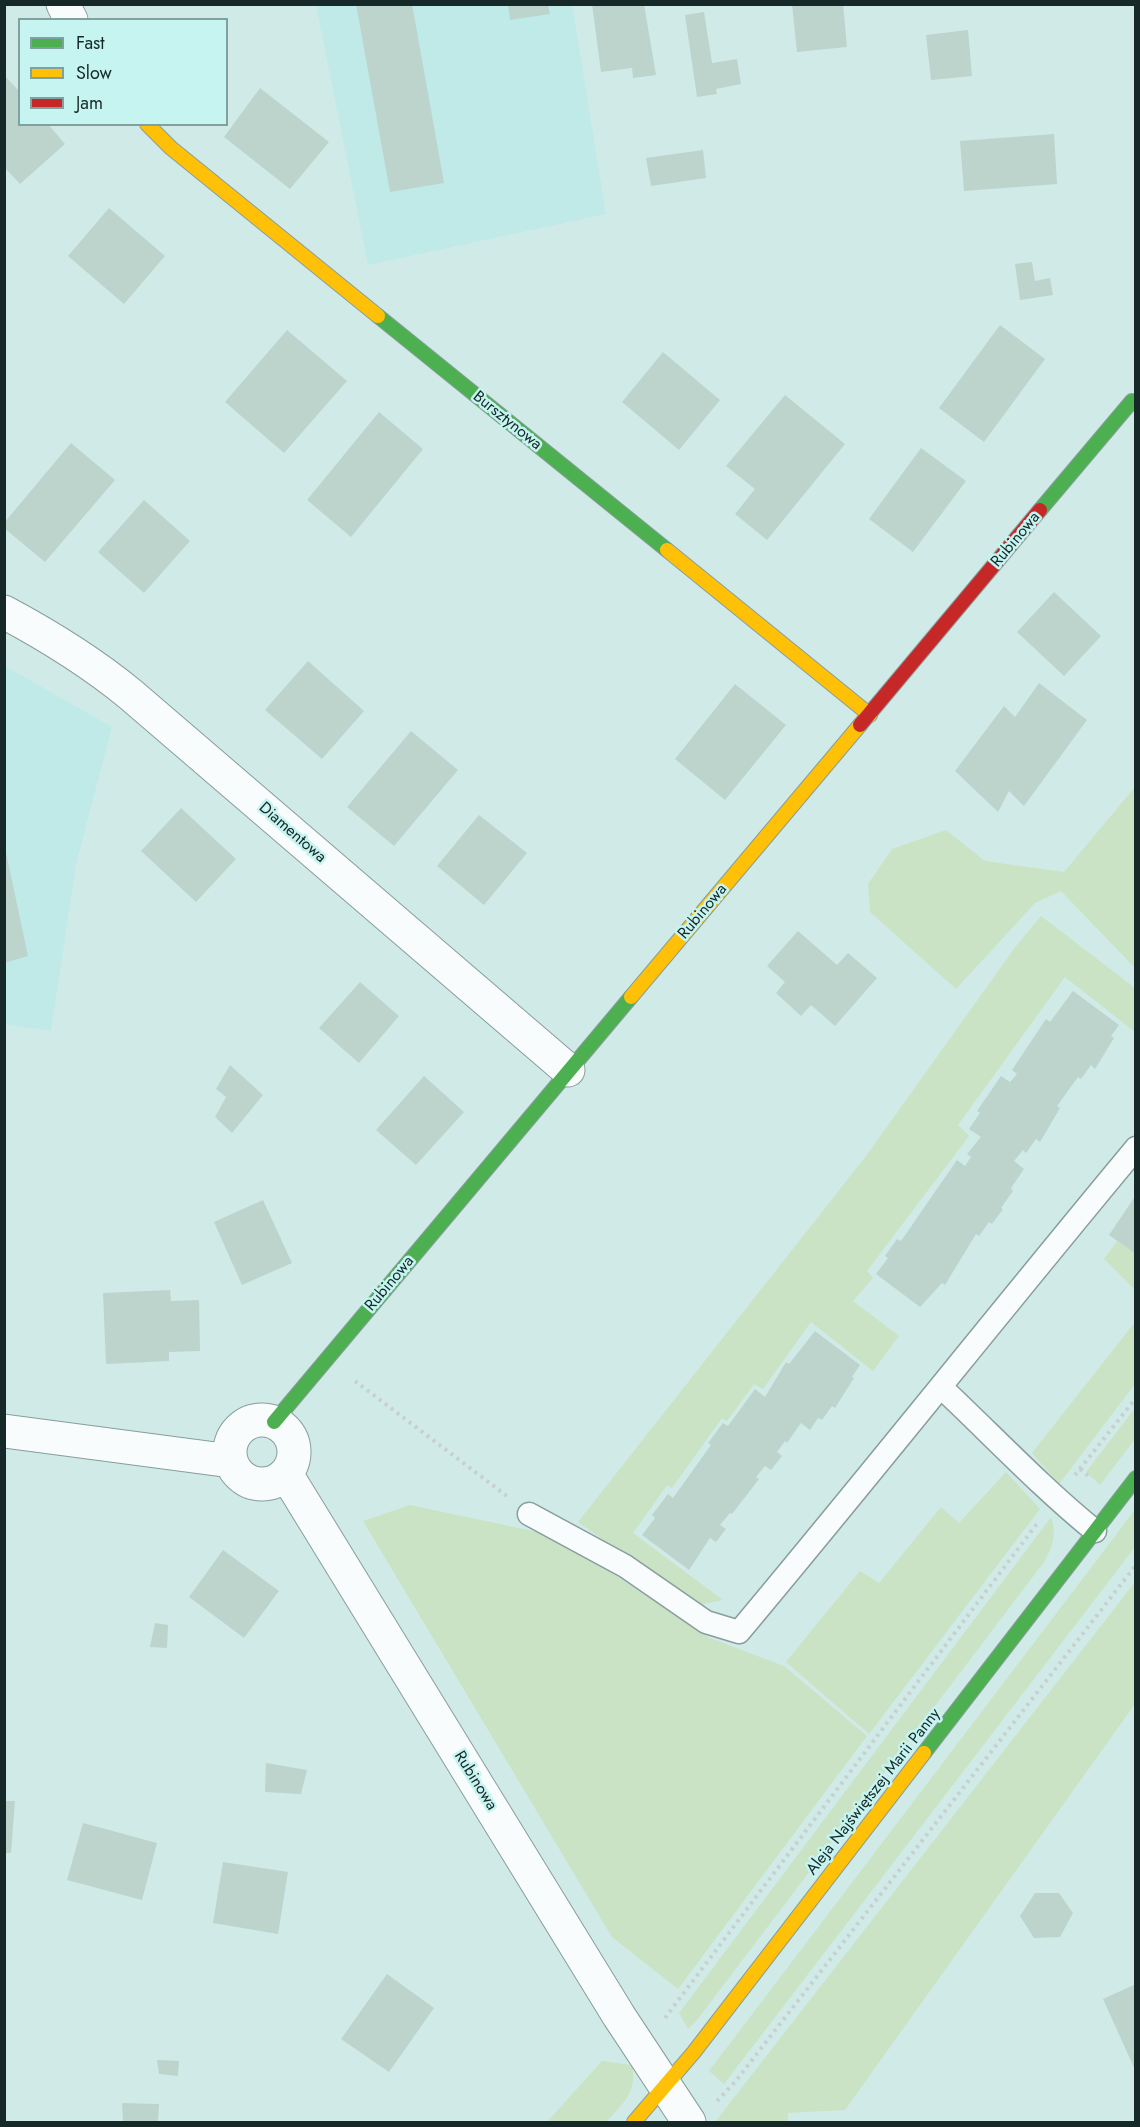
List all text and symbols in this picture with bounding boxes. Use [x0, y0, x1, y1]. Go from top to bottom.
legend [18, 18, 228, 126]
text: Fast [76, 30, 105, 56]
text: Slow [76, 60, 112, 86]
text: Jam [76, 90, 103, 116]
street label: Bursztynowa [469, 387, 545, 455]
street label: Rubinowa [987, 509, 1045, 571]
street label: Diamentowa [254, 799, 330, 867]
street label: Rubinowa [674, 881, 732, 943]
street label: Rubinowa [361, 1253, 419, 1315]
street label: Aleja Najświętszej Marii Panny [803, 1705, 945, 1879]
street label: Rubinowa [449, 1748, 501, 1814]

